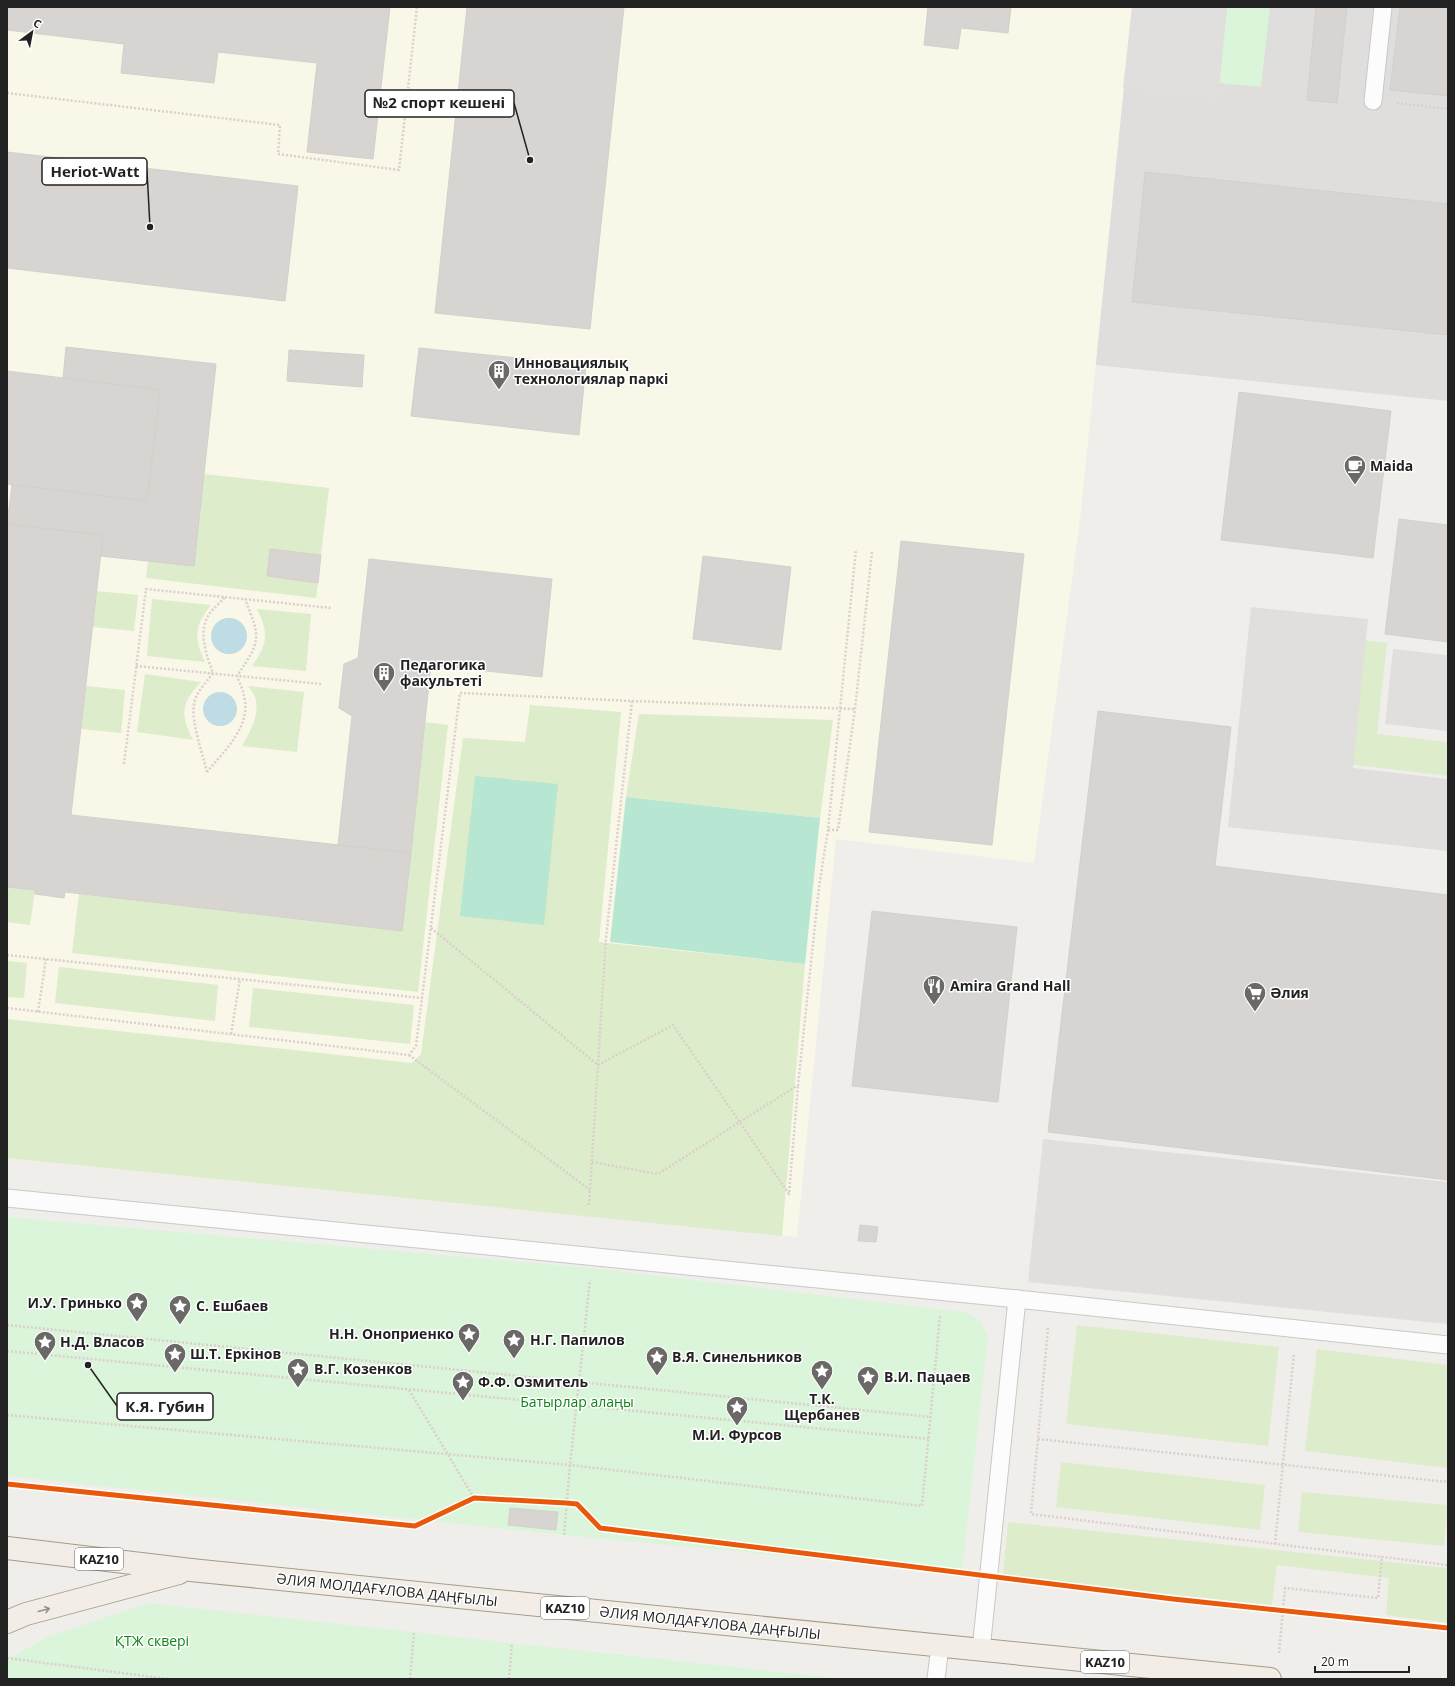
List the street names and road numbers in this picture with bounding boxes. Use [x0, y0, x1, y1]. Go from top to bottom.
road number: KAZ10 [75, 1548, 123, 1570]
street label: ӘЛИЯ МОЛДАҒҰЛОВА ДАҢҒЫЛЫ [276, 1568, 499, 1611]
road number: KAZ10 [541, 1597, 589, 1619]
street label: ӘЛИЯ МОЛДАҒҰЛОВА ДАҢҒЫЛЫ [599, 1601, 822, 1644]
road number: KAZ10 [1081, 1651, 1129, 1673]

